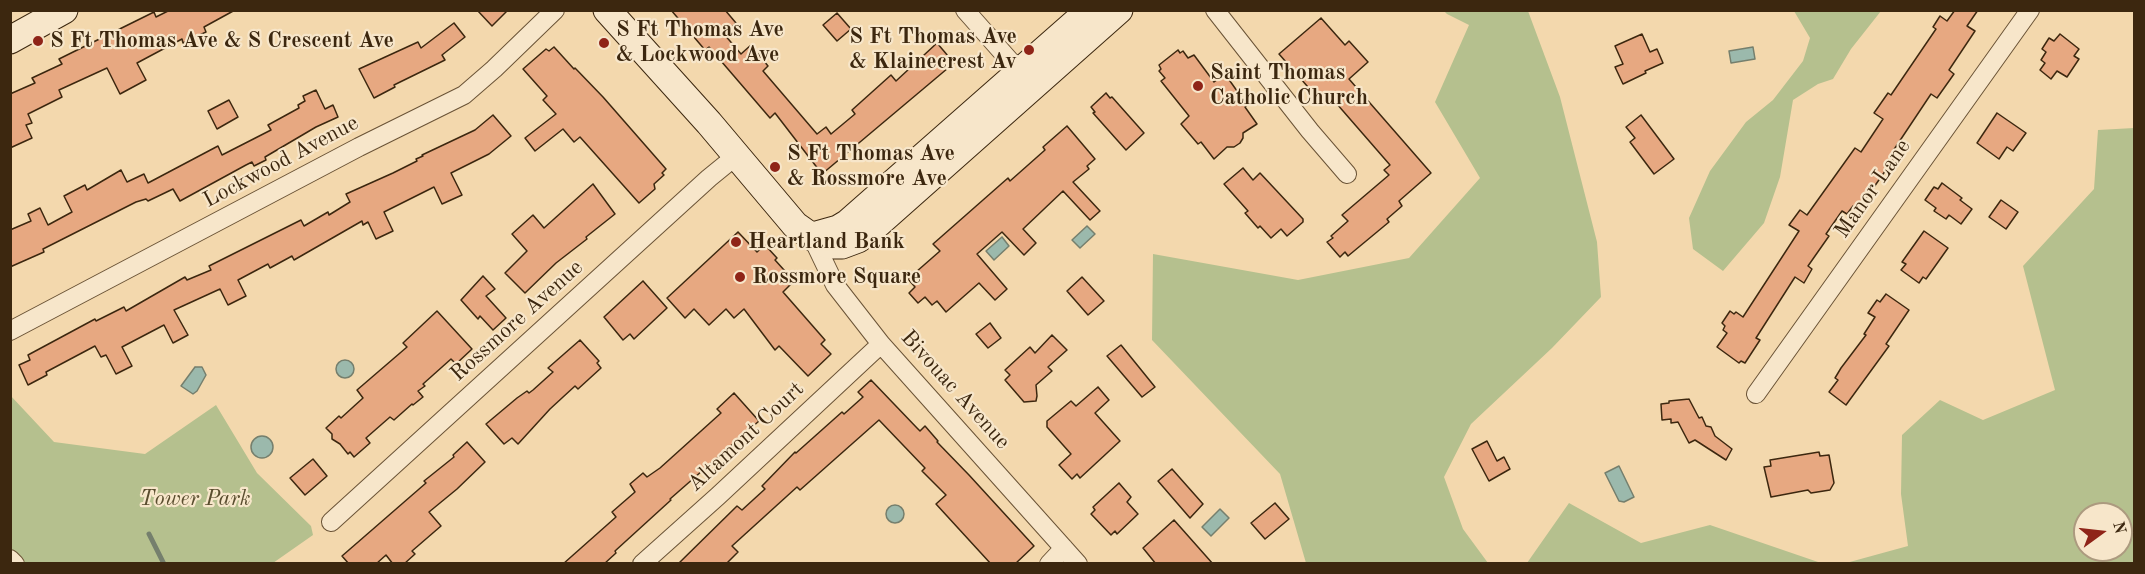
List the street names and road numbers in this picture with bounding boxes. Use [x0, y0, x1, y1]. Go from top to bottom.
street label: Lockwood Avenue [199, 110, 363, 214]
street label: Manor Lane [1829, 134, 1917, 244]
street label: Rossmore Avenue [445, 255, 589, 387]
street label: Bivouac Avenue [895, 325, 1015, 455]
street label: Altamont Court [682, 376, 810, 498]

